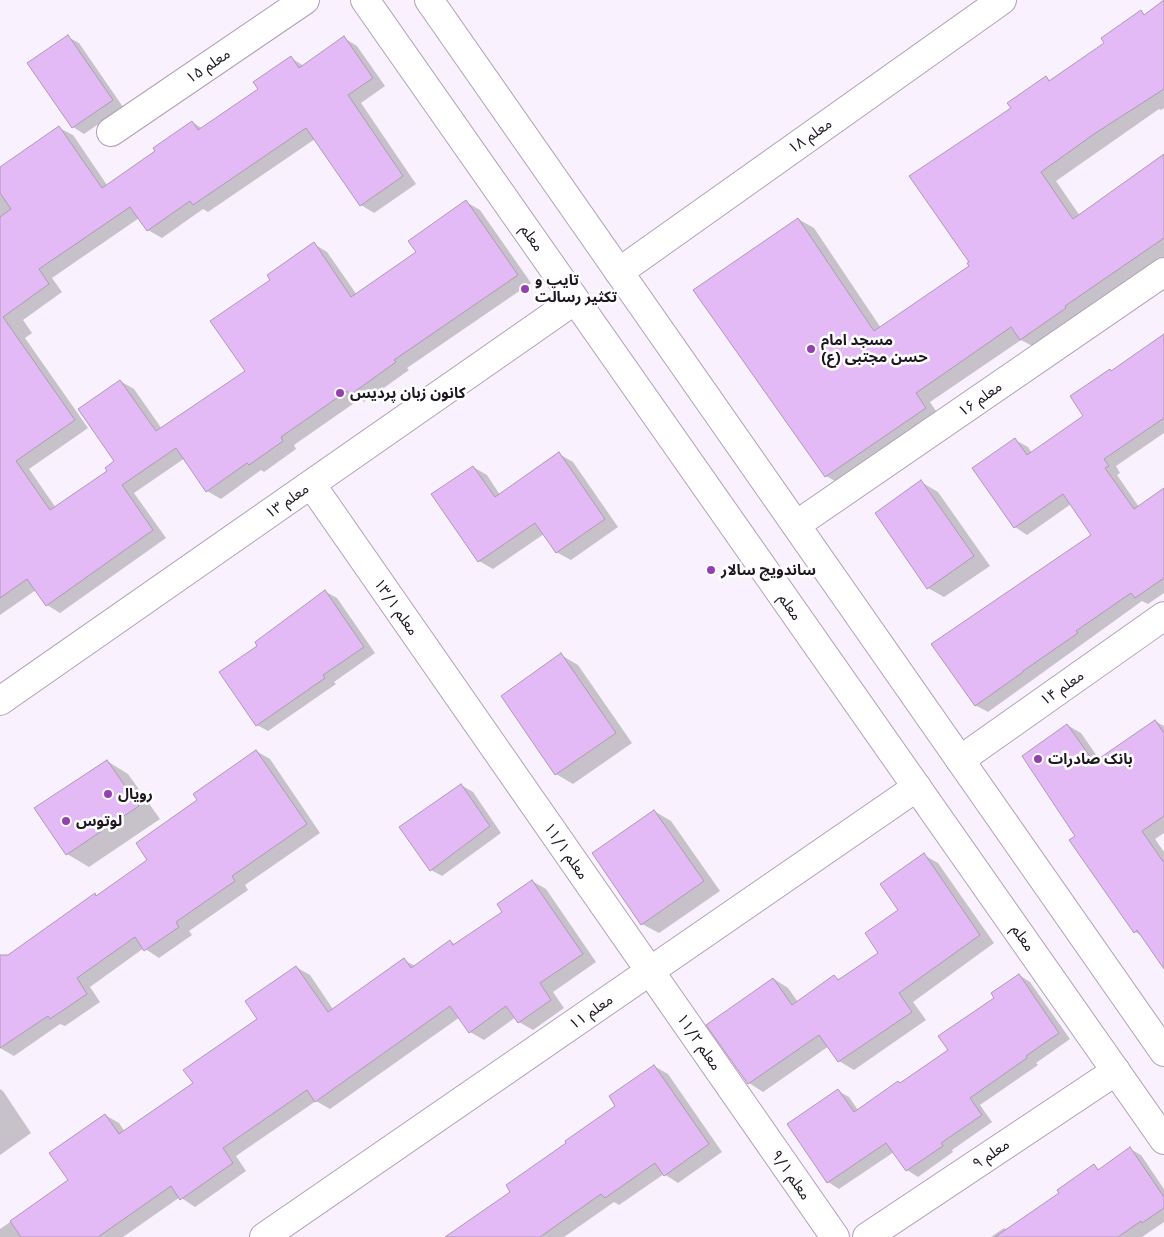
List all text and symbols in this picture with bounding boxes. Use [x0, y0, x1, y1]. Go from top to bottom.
street label: معلم ۱۵ [182, 45, 234, 87]
street label: معلم ۱۸ [785, 114, 835, 158]
street label: معلم [516, 221, 548, 255]
place label: تایپ و تکثیر رسالت [535, 271, 617, 306]
marker: تایپ و تکثیر رسالت [519, 283, 531, 295]
place label: مسجد امام حسن مجتبی (ع) [821, 331, 928, 366]
marker: مسجد امام حسن مجتبی (ع) [805, 343, 817, 355]
street label: معلم ۱۶‌ [955, 377, 1005, 421]
place label: کانون زبان پردیس [350, 384, 466, 402]
marker: کانون زبان پردیس [334, 387, 346, 399]
street label: معلم ۱۳ [262, 479, 312, 523]
place label: ساندویچ سالار [721, 561, 816, 579]
marker: ساندویچ سالار [705, 564, 717, 576]
street label: معلم ۱۳/۱ [370, 575, 422, 639]
street label: معلم [774, 590, 806, 624]
street label: معلم ۱۴ [1037, 666, 1087, 710]
place label: بانک صادرات [1048, 750, 1133, 768]
marker: بانک صادرات [1032, 753, 1044, 765]
place label: رویال [118, 785, 153, 803]
marker: رویال [102, 788, 114, 800]
place label: لوتوس [76, 812, 122, 830]
marker: لوتوس [60, 815, 72, 827]
street label: معلم ۱۱/۱ [540, 819, 592, 883]
street label: معلم [1007, 921, 1039, 955]
street label: معلم ۱۱ [566, 990, 616, 1034]
street label: معلم ۱۱/۲ [673, 1010, 725, 1074]
street label: معلم ۹ [969, 1135, 1013, 1173]
street label: معلم ۹/۱ [767, 1147, 815, 1203]

